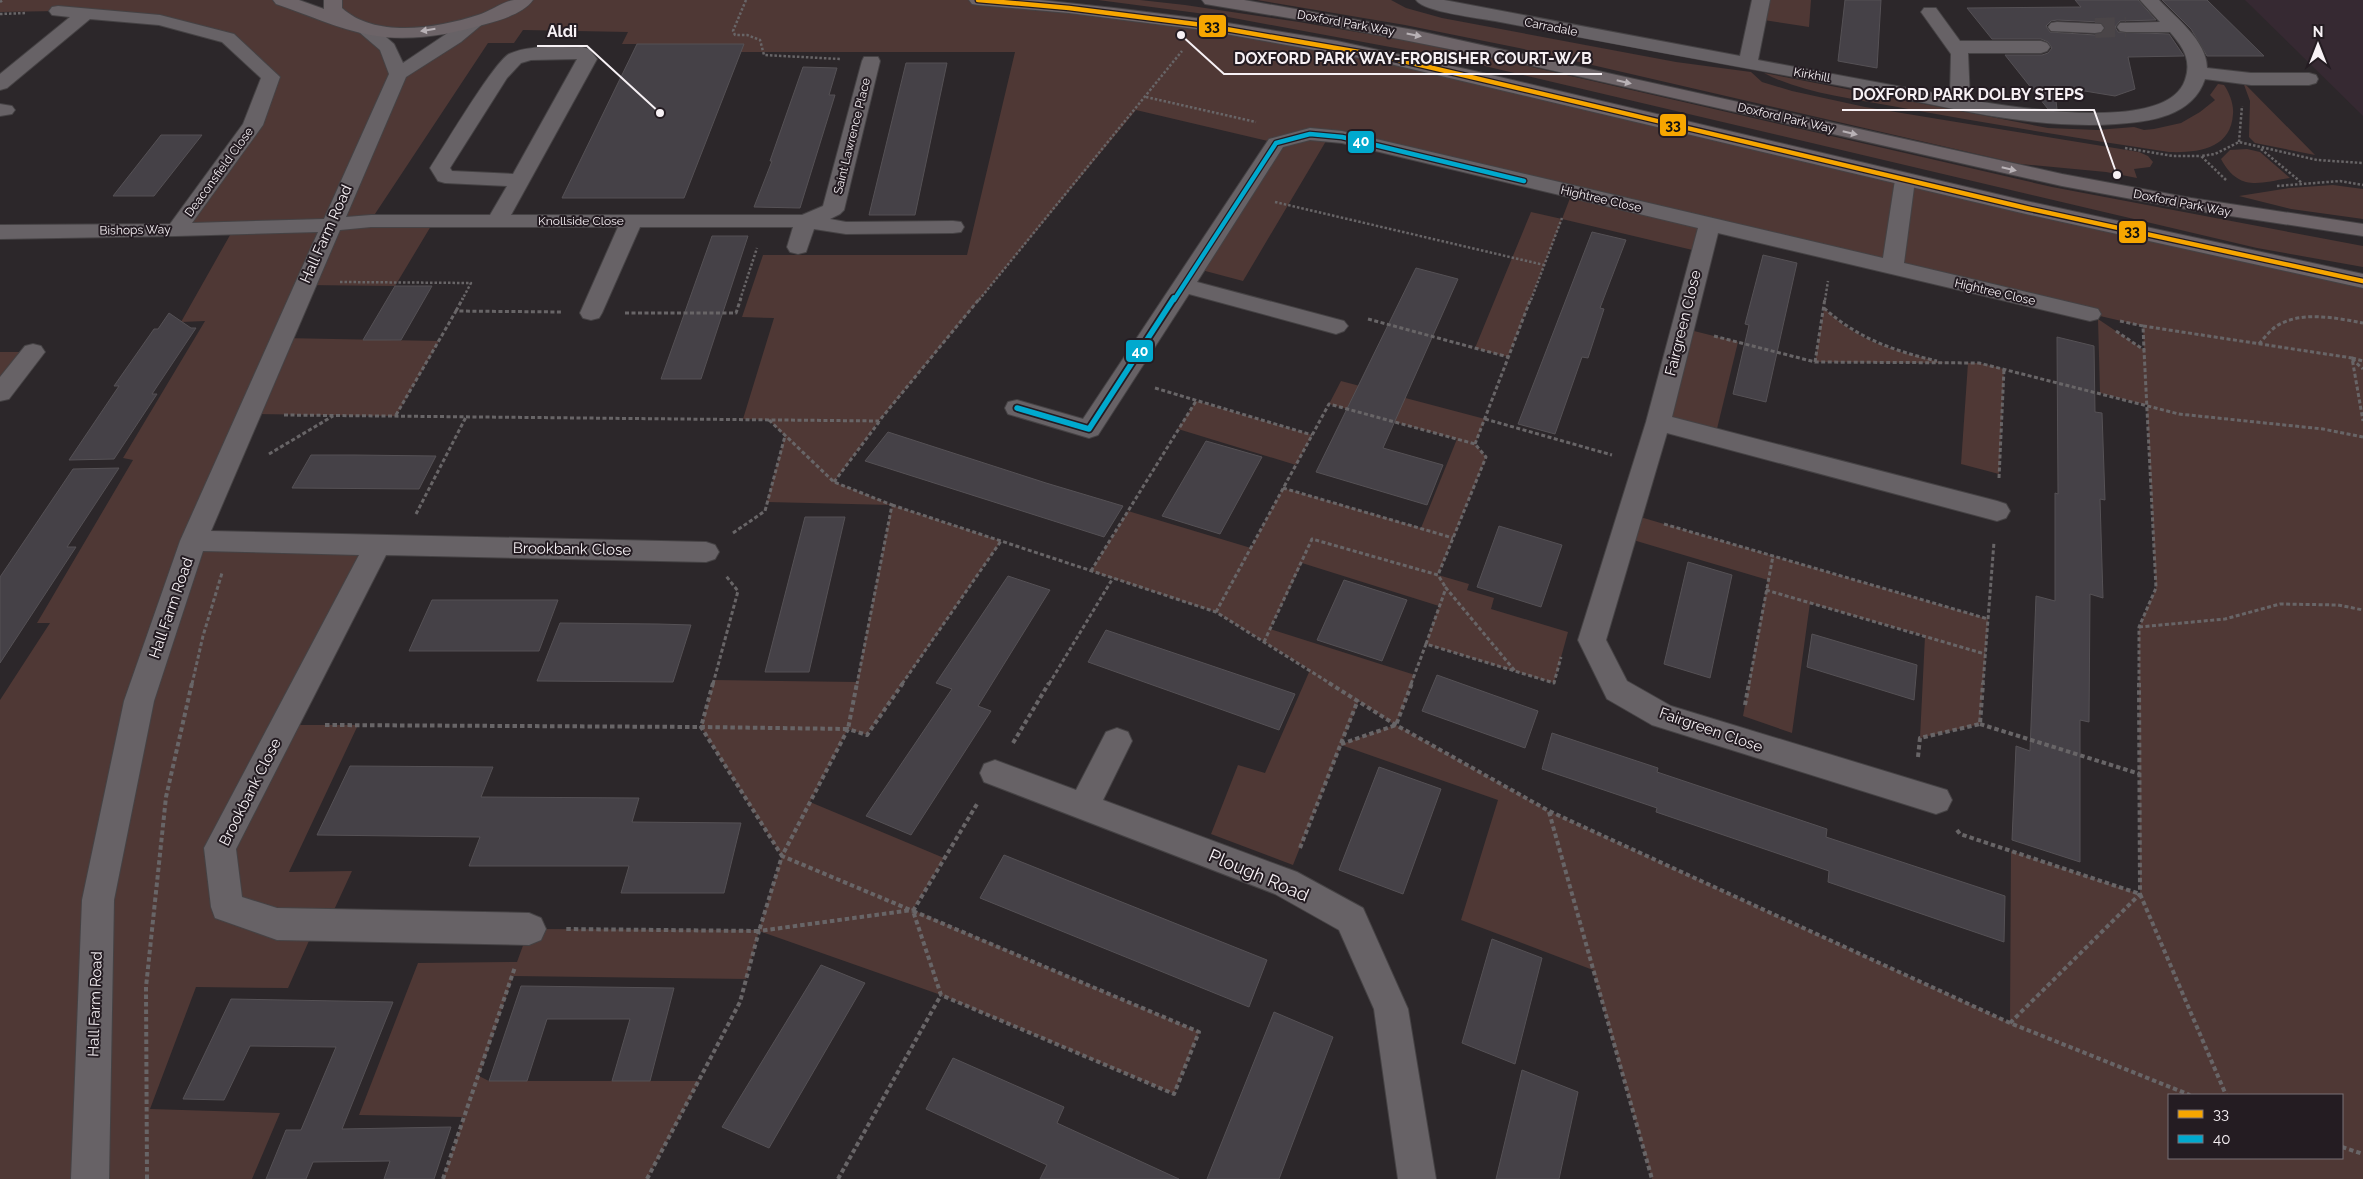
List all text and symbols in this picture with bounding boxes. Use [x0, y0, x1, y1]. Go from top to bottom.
street label: Doxford Park Way [1296, 8, 1396, 39]
line badge: 33 [1198, 14, 1227, 38]
callout: Aldi [537, 15, 587, 46]
street label: Carradale [1523, 15, 1579, 39]
text: 33 [1204, 18, 1220, 34]
north arrow [2293, 20, 2343, 70]
text: Aldi [547, 22, 577, 41]
text: N [2313, 24, 2323, 40]
one-way arrow [420, 27, 436, 35]
one-way arrow [1406, 31, 1421, 39]
callout: DOXFORD PARK WAY-FROBISHER COURT-W/B [1224, 43, 1602, 74]
text: DOXFORD PARK WAY-FROBISHER COURT-W/B [1234, 49, 1592, 68]
street label: Kirkhill [1793, 65, 1832, 85]
street label: Saint Lawrence Place [831, 77, 873, 195]
one-way arrow [1616, 78, 1632, 86]
callout: DOXFORD PARK DOLBY STEPS [1842, 79, 2094, 110]
text: DOXFORD PARK DOLBY STEPS [1852, 85, 2084, 104]
street label: Doxford Park Way [1736, 100, 1836, 136]
line badge: 33 [1659, 113, 1687, 137]
text: 33 [1665, 117, 1681, 133]
street label: Deaconsfield Close [182, 125, 256, 219]
one-way arrow [1843, 129, 1858, 137]
line badge: 40 [1347, 130, 1375, 154]
text: 40 [1353, 133, 1369, 149]
one-way arrow [2001, 165, 2016, 173]
street label: Hall Farm Road [296, 182, 356, 286]
street label: Hightree Close [1559, 183, 1643, 215]
street label: Doxford Park Way [2132, 187, 2232, 219]
street label: Knollside Close [538, 214, 624, 228]
line badge: 33 [2118, 220, 2147, 244]
street label: Bishops Way [99, 222, 171, 238]
text: 33 [2124, 223, 2140, 239]
street label: Fairgreen Close [1661, 268, 1705, 378]
street label: Hightree Close [1953, 276, 2037, 308]
line badge: 40 [1125, 339, 1154, 363]
text: 40 [1132, 343, 1148, 359]
street label: Brookbank Close [513, 539, 631, 559]
street label: Hall Farm Road [145, 555, 197, 661]
street label: Fairgreen Close [1657, 704, 1765, 756]
street label: Brookbank Close [215, 735, 285, 849]
street label: Plough Road [1206, 844, 1312, 906]
street label: Hall Farm Road [84, 951, 106, 1057]
legend [2168, 1094, 2343, 1159]
text: 33 [2213, 1105, 2229, 1123]
text: 40 [2213, 1130, 2230, 1148]

